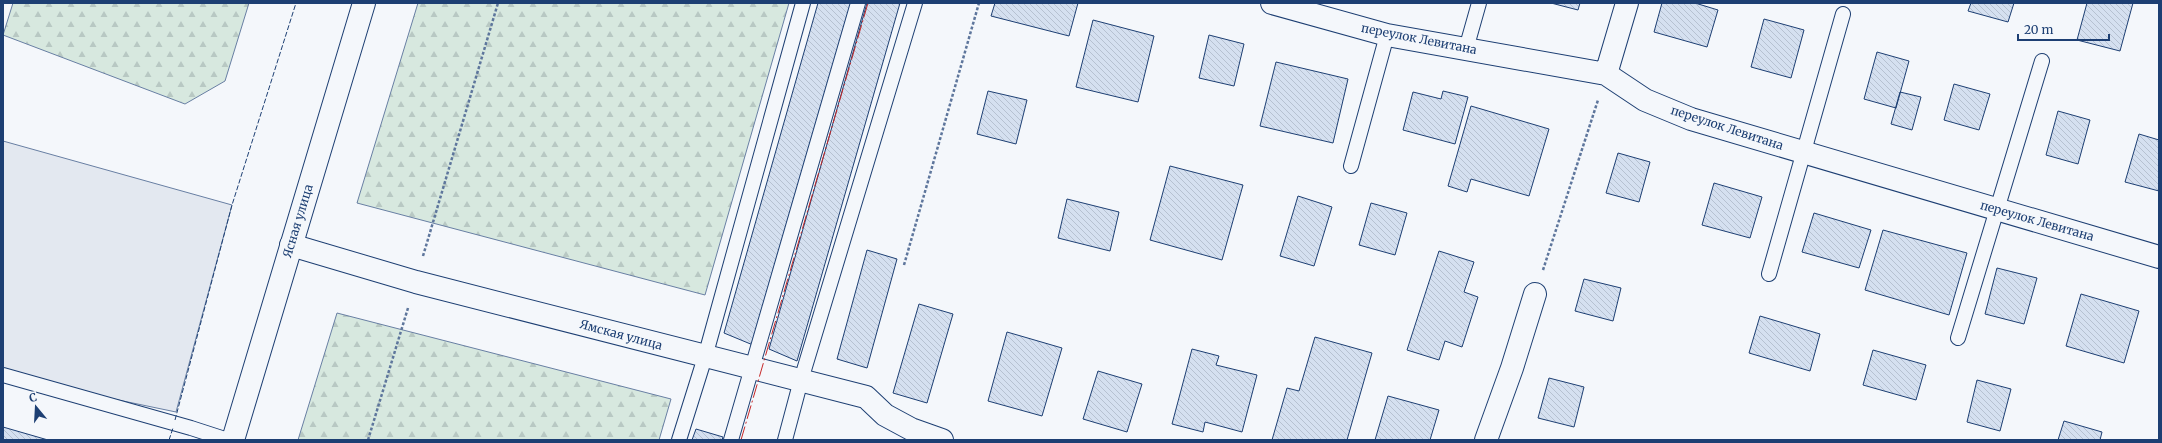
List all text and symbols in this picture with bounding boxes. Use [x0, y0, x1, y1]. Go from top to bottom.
scale bar [2018, 16, 2109, 42]
street label: переулок Левитана [1360, 20, 1479, 57]
text: 20 m [2024, 22, 2053, 37]
street label: переулок Левитана [1669, 102, 1786, 153]
street label: Ясная улица [279, 182, 316, 259]
street label: переулок Левитана [1979, 197, 2096, 244]
street label: Ямская улица [578, 316, 665, 353]
north arrow [16, 387, 56, 427]
text: С [27, 390, 39, 405]

